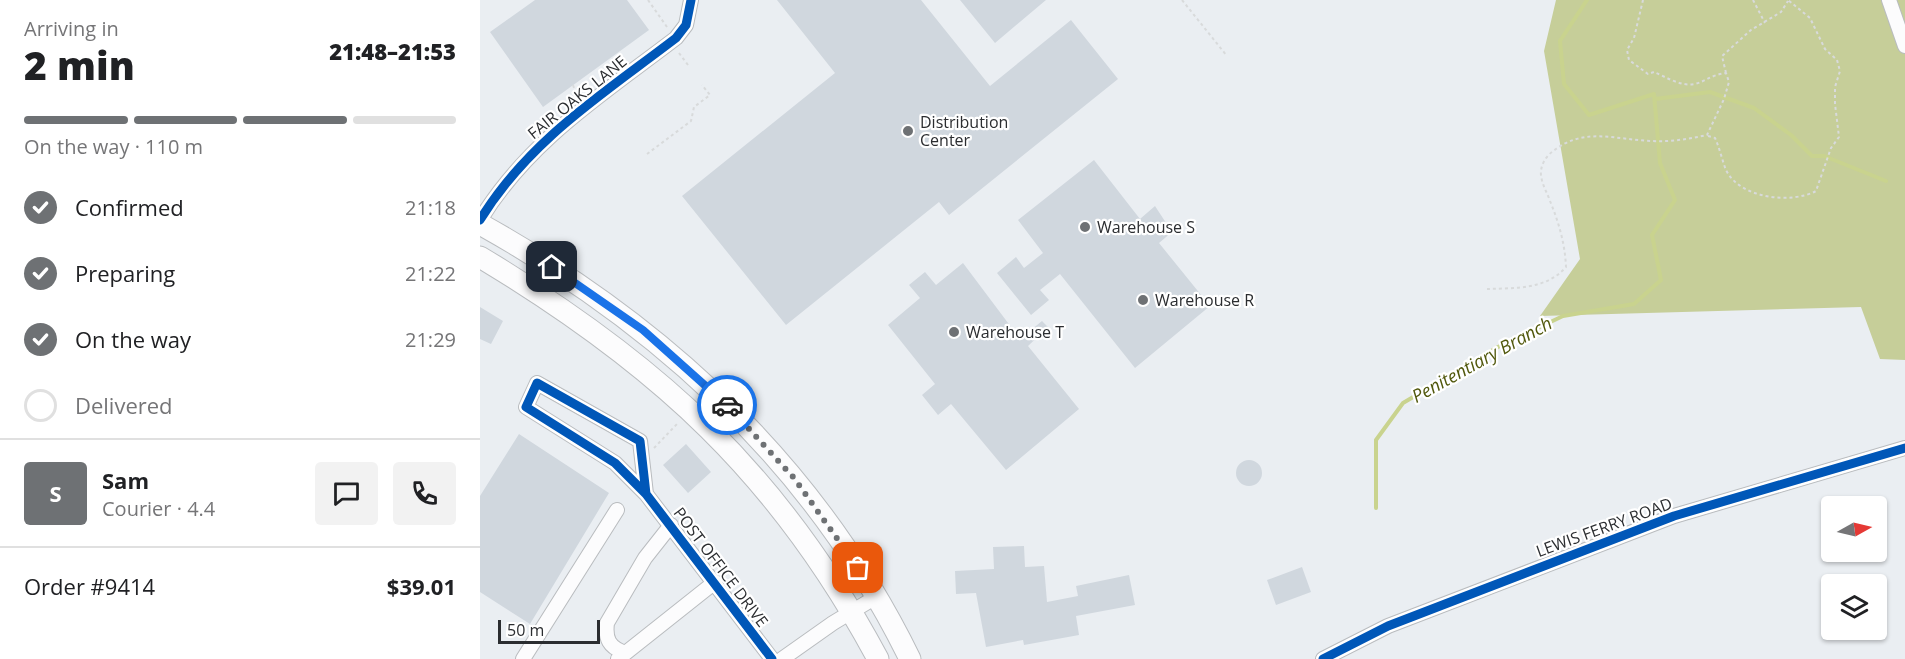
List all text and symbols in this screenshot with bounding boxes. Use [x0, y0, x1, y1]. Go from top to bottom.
text: Arriving in [24, 15, 119, 42]
text: 21:48–21:53 [329, 36, 456, 66]
text: 2 min [24, 38, 135, 91]
street label: FAIR OAKS LANE [523, 50, 631, 144]
place label: Distribution Center [920, 111, 1008, 151]
marker: Distribution Center [901, 124, 915, 138]
text: On the way · 110 m [24, 133, 203, 160]
icon: check [24, 191, 57, 224]
text: Confirmed [75, 192, 184, 222]
text: 21:18 [405, 194, 456, 221]
place label: Warehouse S [1097, 216, 1195, 238]
marker: Warehouse S [1078, 220, 1092, 234]
pin [526, 241, 577, 292]
icon: home [535, 250, 568, 283]
icon: check [24, 257, 57, 290]
text: Preparing [75, 258, 175, 288]
text: 21:22 [405, 260, 456, 287]
place label: Warehouse R [1155, 289, 1254, 311]
marker: Warehouse R [1136, 293, 1150, 307]
water label: Penitentiary Branch [1407, 311, 1556, 408]
place label: Warehouse T [966, 321, 1064, 343]
icon: check [24, 323, 57, 356]
text: On the way [75, 324, 191, 354]
marker: Warehouse T [947, 325, 961, 339]
text: 21:29 [405, 326, 456, 353]
courier [697, 375, 757, 435]
icon: car [711, 389, 744, 422]
text: Delivered [75, 390, 173, 420]
button: chat [315, 462, 378, 525]
button: phone [393, 462, 456, 525]
text: Sam [102, 465, 149, 495]
text: S [49, 478, 62, 508]
street label: LEWIS FERRY ROAD [1533, 492, 1675, 562]
text: Courier · 4.4 [102, 495, 215, 522]
north arrow [1821, 496, 1887, 562]
map controls [1821, 496, 1887, 640]
street label: POST OFFICE DRIVE [669, 503, 773, 631]
pin [832, 542, 883, 593]
icon: bag [841, 551, 874, 584]
text: Order #9414 [24, 571, 155, 601]
text: $39.01 [387, 571, 456, 601]
button: layers [1821, 574, 1887, 640]
scale bar [498, 617, 600, 644]
text: 50 m [507, 619, 544, 641]

